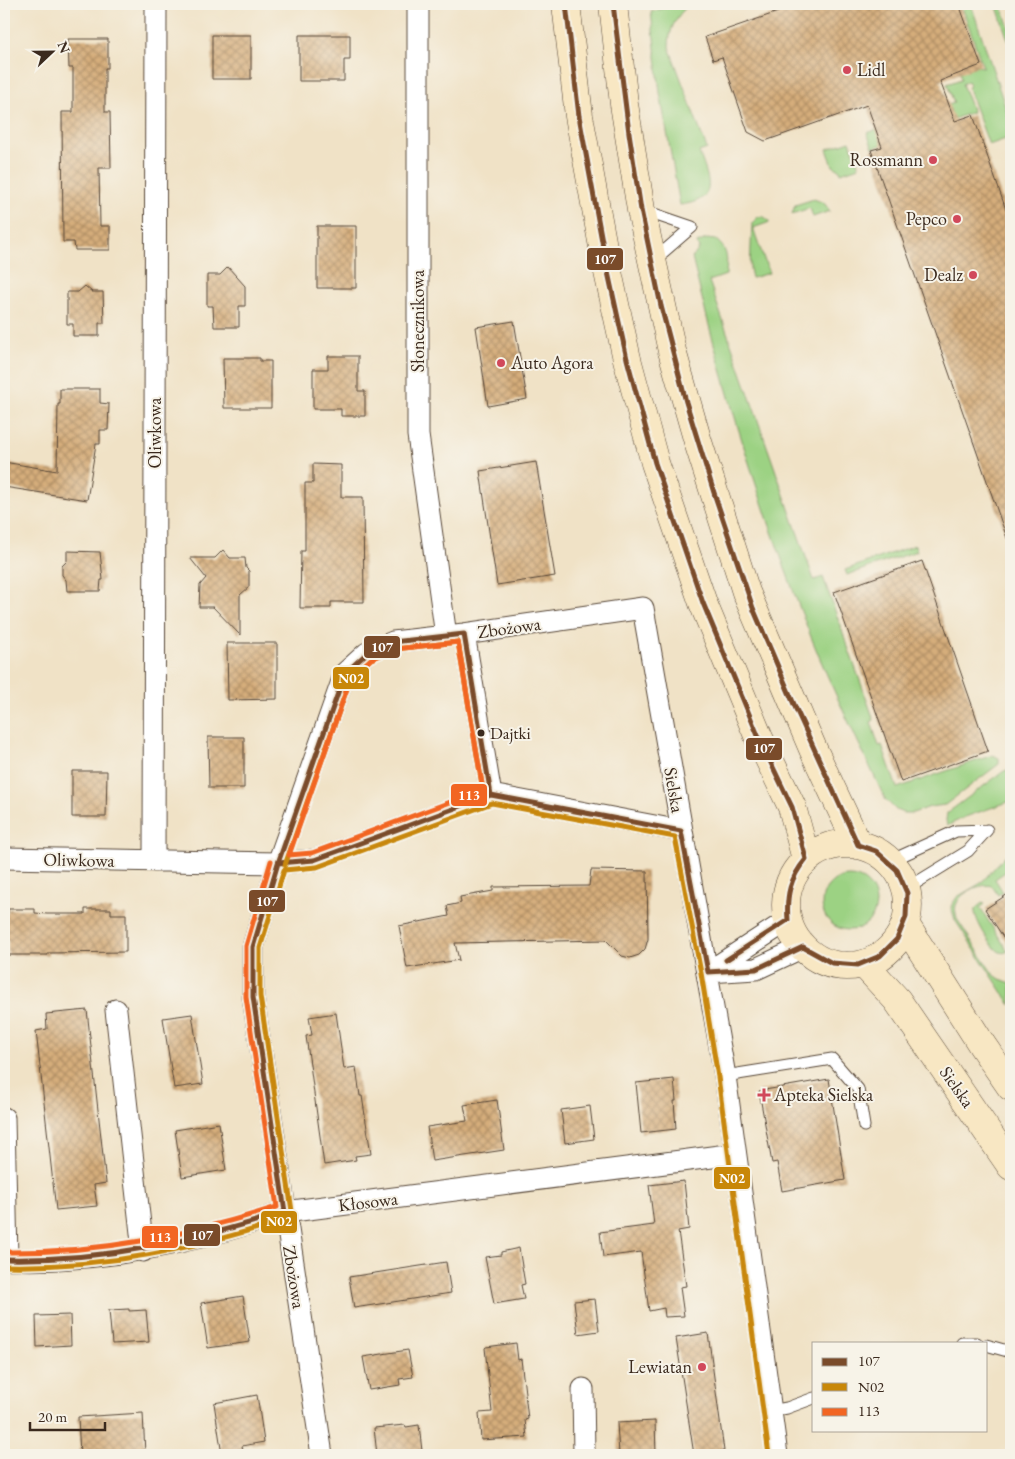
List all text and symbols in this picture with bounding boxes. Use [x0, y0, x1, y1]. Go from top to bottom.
north arrow [28, 28, 78, 78]
text: N [54, 39, 75, 56]
place label: Lidl [857, 58, 885, 81]
marker: Lidl [841, 64, 853, 76]
place label: Rossmann [849, 148, 923, 171]
marker: Rossmann [927, 154, 939, 166]
place label: Pepco [906, 207, 947, 230]
marker: Pepco [951, 213, 963, 225]
line badge: 107 [586, 247, 624, 271]
text: 107 [594, 250, 617, 268]
place label: Dealz [924, 263, 963, 286]
street label: Słonecznikowa [406, 269, 429, 372]
marker: Dealz [967, 269, 979, 281]
place label: Auto Agora [510, 351, 594, 374]
marker: Auto Agora [495, 357, 507, 369]
street label: Oliwkowa [143, 397, 166, 469]
street label: Zbożowa [476, 612, 543, 643]
line badge: 107 [363, 635, 401, 659]
text: 107 [371, 638, 394, 656]
line badge: N02 [332, 666, 370, 690]
text: N02 [338, 669, 365, 687]
place label: Dajtki [490, 722, 531, 744]
marker: Dajtki [476, 728, 486, 738]
line badge: 107 [745, 737, 783, 761]
text: 107 [753, 739, 776, 757]
street label: Sielska [659, 765, 690, 815]
line badge: 113 [450, 783, 488, 807]
text: 113 [458, 786, 480, 804]
street label: Oliwkowa [43, 847, 116, 872]
line badge: 107 [248, 889, 286, 913]
text: 107 [256, 892, 279, 910]
street label: Sielska [935, 1061, 980, 1113]
place label: Apteka Sielska [773, 1083, 874, 1106]
marker: Apteka Sielska [758, 1089, 770, 1101]
line badge: N02 [713, 1166, 751, 1190]
text: N02 [719, 1169, 746, 1187]
street label: Kłosowa [337, 1186, 400, 1217]
line badge: N02 [260, 1210, 298, 1234]
text: N02 [266, 1212, 293, 1230]
line badge: 107 [183, 1223, 221, 1247]
line badge: 113 [141, 1225, 179, 1249]
text: 107 [191, 1226, 214, 1244]
text: 113 [149, 1228, 171, 1246]
street label: Zbożowa [278, 1244, 311, 1311]
legend [812, 1342, 988, 1432]
text: 107 [858, 1351, 880, 1370]
place label: Lewiatan [628, 1355, 692, 1378]
marker: Lewiatan [696, 1361, 708, 1373]
text: N02 [858, 1377, 885, 1396]
scale bar [30, 1399, 105, 1431]
text: 113 [858, 1401, 880, 1420]
text: 20 m [38, 1407, 67, 1426]

